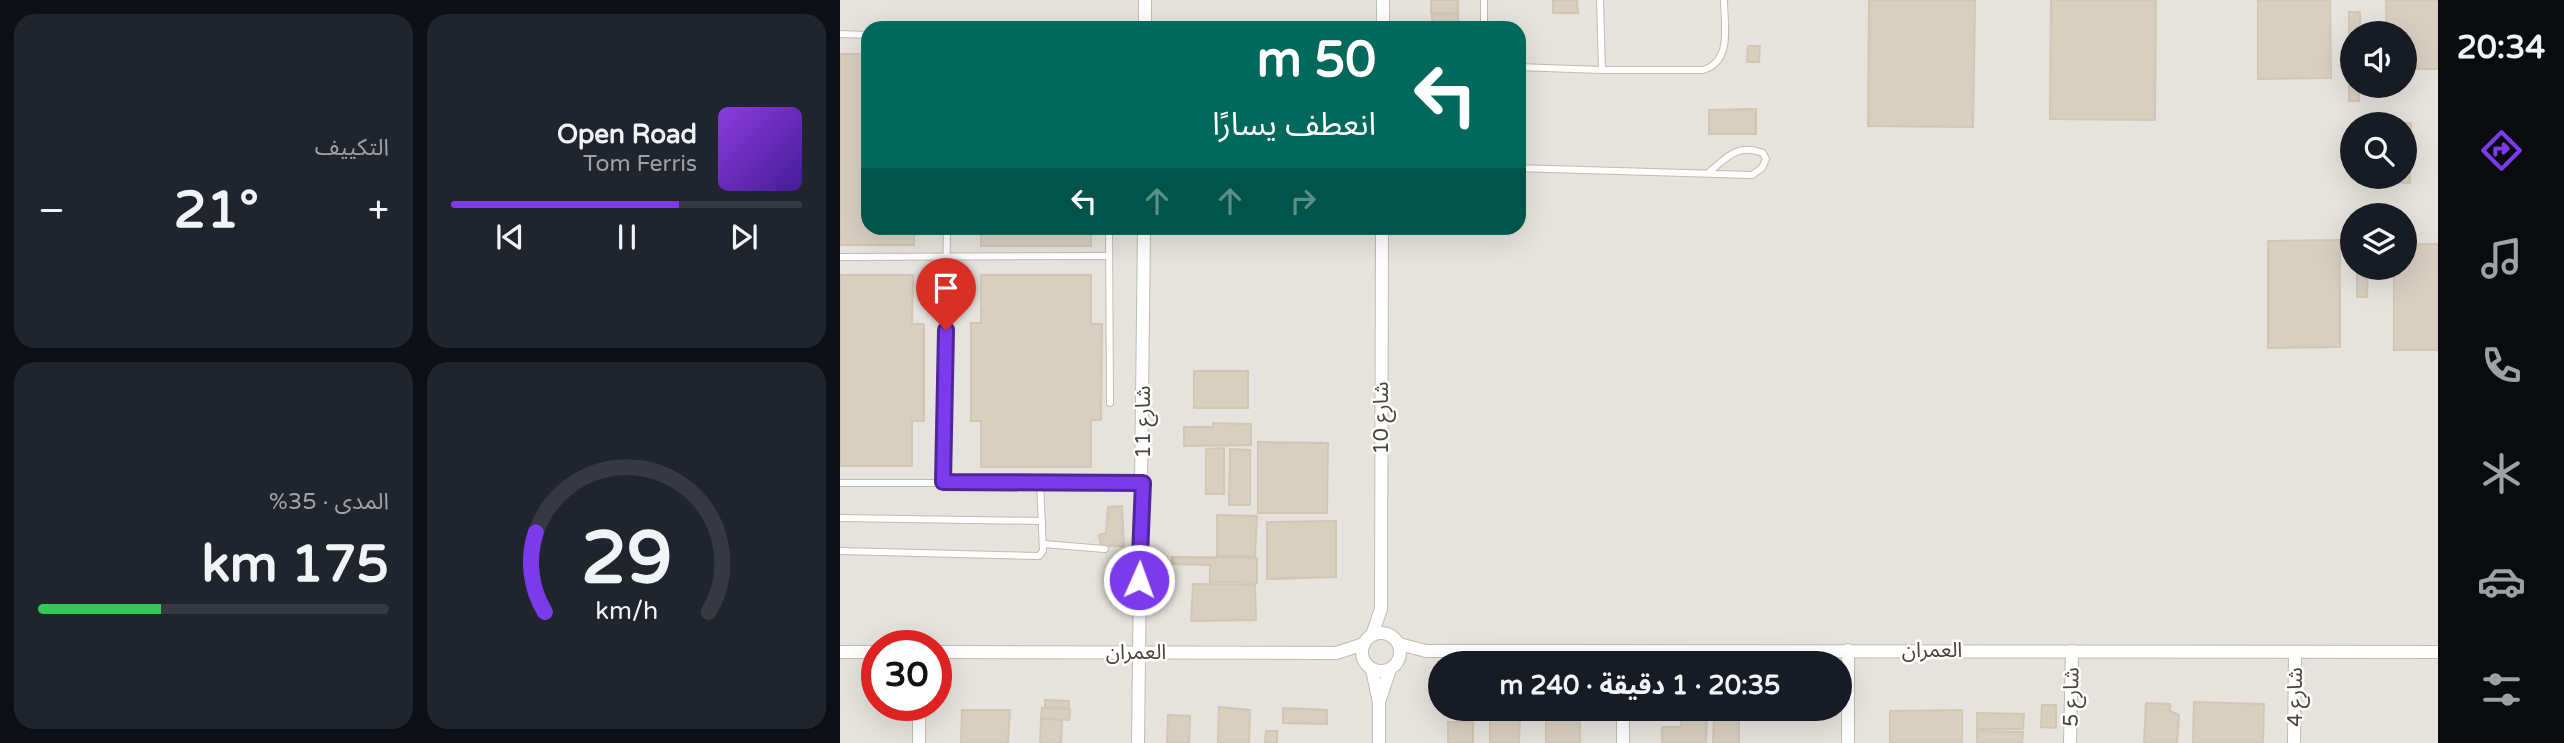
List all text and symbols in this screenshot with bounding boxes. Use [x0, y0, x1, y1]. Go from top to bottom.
map controls [2340, 21, 2417, 280]
button: sound [2340, 21, 2417, 98]
text: 20:34 [2457, 29, 2545, 67]
text: 50 m [1257, 31, 1376, 90]
icon: left [1400, 49, 1491, 140]
text: انعطف يسارًا [1212, 106, 1376, 144]
button: search [2340, 112, 2417, 189]
text: Open Road [557, 119, 697, 150]
icon: directions [2477, 126, 2526, 175]
text: التكييف [315, 134, 389, 162]
text: Tom Ferris [583, 150, 697, 178]
text: 21° [174, 179, 259, 242]
icon: left [1065, 182, 1103, 220]
icon: ahead [1138, 182, 1176, 220]
icon: ahead [1211, 182, 1249, 220]
icon: right [1284, 182, 1322, 220]
text: − [38, 188, 65, 234]
text: + [368, 188, 389, 234]
button: layers [2340, 203, 2417, 280]
icon: previous [491, 218, 529, 256]
icon: pause [608, 218, 646, 256]
icon: next [725, 218, 763, 256]
icon: music [2477, 234, 2526, 283]
pin [916, 258, 976, 330]
icon: arrive [927, 269, 965, 307]
icon: phone [2477, 341, 2526, 390]
street label: شارع 10 [1369, 382, 1396, 454]
street label: شارع 11 [1131, 386, 1158, 458]
icon: climate [2477, 449, 2526, 498]
text: المدى · 35% [269, 488, 389, 516]
text: 29 [581, 515, 672, 603]
text: 175 km [201, 533, 389, 596]
position arrow [1102, 543, 1176, 617]
icon: car [2477, 557, 2526, 606]
text: km/h [595, 595, 658, 625]
speed limit sign: 30 [861, 630, 952, 721]
street label: العمران [1902, 638, 1962, 663]
street label: العمران [1106, 640, 1166, 665]
icon: filters [2477, 665, 2526, 714]
street label: شارع 5 [2058, 667, 2087, 727]
street label: شارع 4 [2283, 667, 2310, 727]
text: 20:35 · 1 دقيقة · 240 m [1500, 670, 1780, 701]

